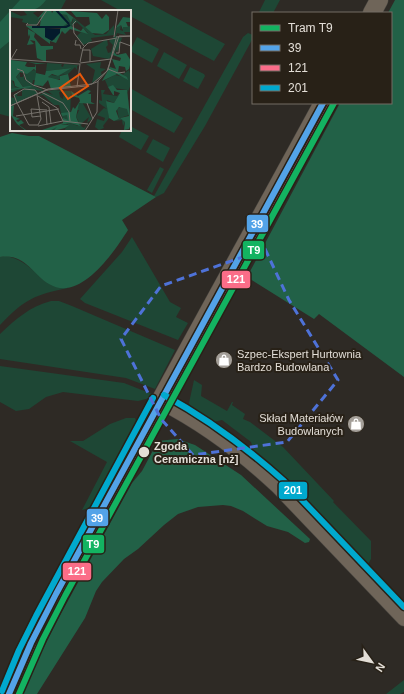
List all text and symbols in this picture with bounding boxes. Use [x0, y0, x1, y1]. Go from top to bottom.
inset map [10, 10, 131, 131]
legend [252, 12, 392, 104]
text: Tram T9 [288, 21, 333, 35]
text: 39 [288, 41, 302, 55]
text: 121 [288, 61, 308, 75]
text: 201 [288, 81, 308, 95]
line badge: 39 [246, 214, 269, 233]
text: 39 [251, 218, 263, 230]
line badge: T9 [242, 240, 265, 260]
text: T9 [248, 244, 260, 256]
line badge: 121 [221, 270, 251, 289]
text: 121 [227, 273, 245, 285]
place label: Szpec-Ekspert Hurtownia Bardzo Budowlana [237, 348, 362, 373]
shop icon: Szpec-Ekspert Hurtownia Bardzo Budowlana [214, 350, 234, 370]
place label: Skład Materiałów Budowlanych [259, 412, 343, 437]
shop icon: Skład Materiałów Budowlanych [346, 414, 366, 434]
place label: Zgoda Ceramiczna [nż] [154, 440, 239, 465]
marker: Zgoda Ceramiczna [nż] [137, 445, 151, 459]
line badge: 201 [278, 481, 308, 500]
text: 201 [284, 484, 302, 496]
line badge: 39 [86, 508, 109, 527]
text: 39 [91, 512, 103, 524]
line badge: T9 [82, 534, 105, 554]
text: T9 [87, 538, 99, 550]
line badge: 121 [62, 562, 92, 581]
text: 121 [68, 565, 86, 577]
north arrow [352, 642, 392, 682]
text: N [373, 661, 388, 674]

